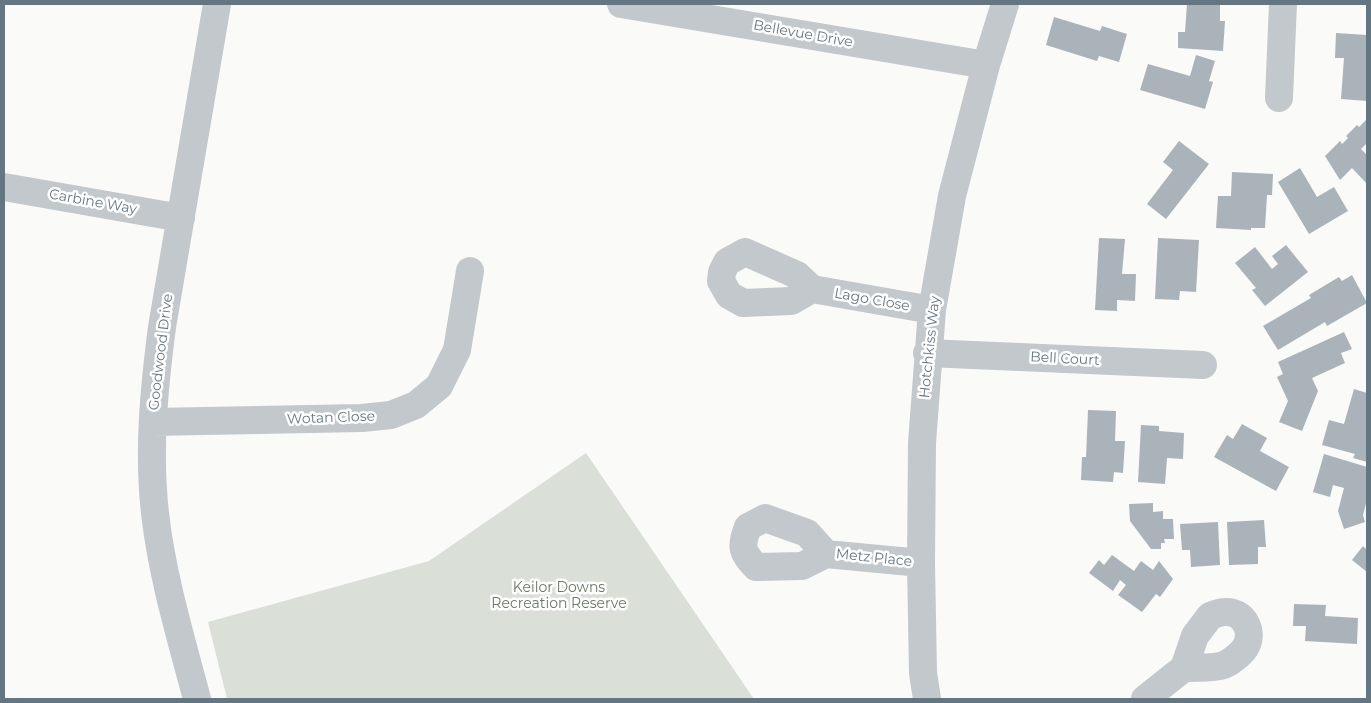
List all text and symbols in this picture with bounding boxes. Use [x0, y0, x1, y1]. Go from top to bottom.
street label: Bellevue Drive [752, 17, 854, 51]
street label: Carbine Way [48, 186, 138, 218]
street label: Lago Close [833, 285, 911, 315]
street label: Goodwood Drive [146, 293, 176, 411]
street label: Hotchkiss Way [916, 295, 944, 399]
street label: Bell Court [1030, 349, 1100, 369]
street label: Wotan Close [287, 408, 375, 428]
street label: Metz Place [835, 546, 913, 570]
park label: Keilor Downs Recreation Reserve [491, 580, 627, 612]

